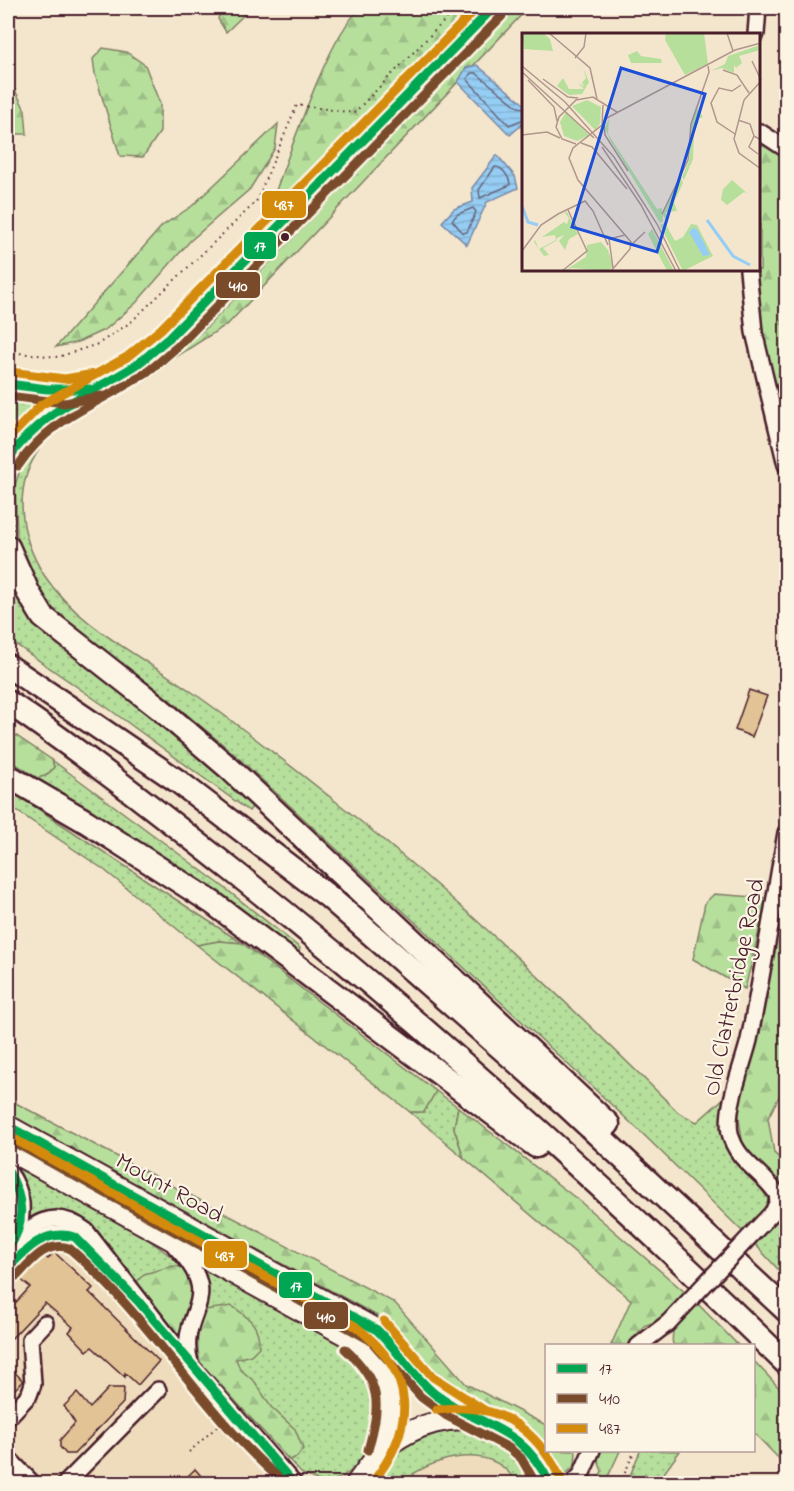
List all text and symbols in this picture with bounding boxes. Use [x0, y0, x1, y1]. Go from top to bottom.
inset map [522, 33, 761, 272]
line badge: 487 [261, 190, 307, 219]
text: 487 [273, 194, 294, 218]
line badge: 17 [243, 231, 277, 260]
unlabelled marker [279, 231, 291, 243]
text: 17 [254, 235, 266, 259]
line badge: 410 [215, 271, 261, 299]
text: 410 [228, 275, 247, 299]
street label: Old Clatterbridge Road [695, 875, 776, 1099]
street label: Mount Road [108, 1145, 230, 1234]
line badge: 487 [203, 1240, 248, 1269]
text: 487 [214, 1245, 235, 1269]
line badge: 17 [278, 1271, 313, 1299]
text: 17 [290, 1275, 302, 1299]
line badge: 410 [303, 1301, 349, 1330]
text: 410 [316, 1306, 335, 1330]
legend [545, 1344, 755, 1452]
text: 17 [599, 1357, 613, 1383]
text: 410 [599, 1387, 620, 1413]
text: 487 [599, 1417, 621, 1443]

